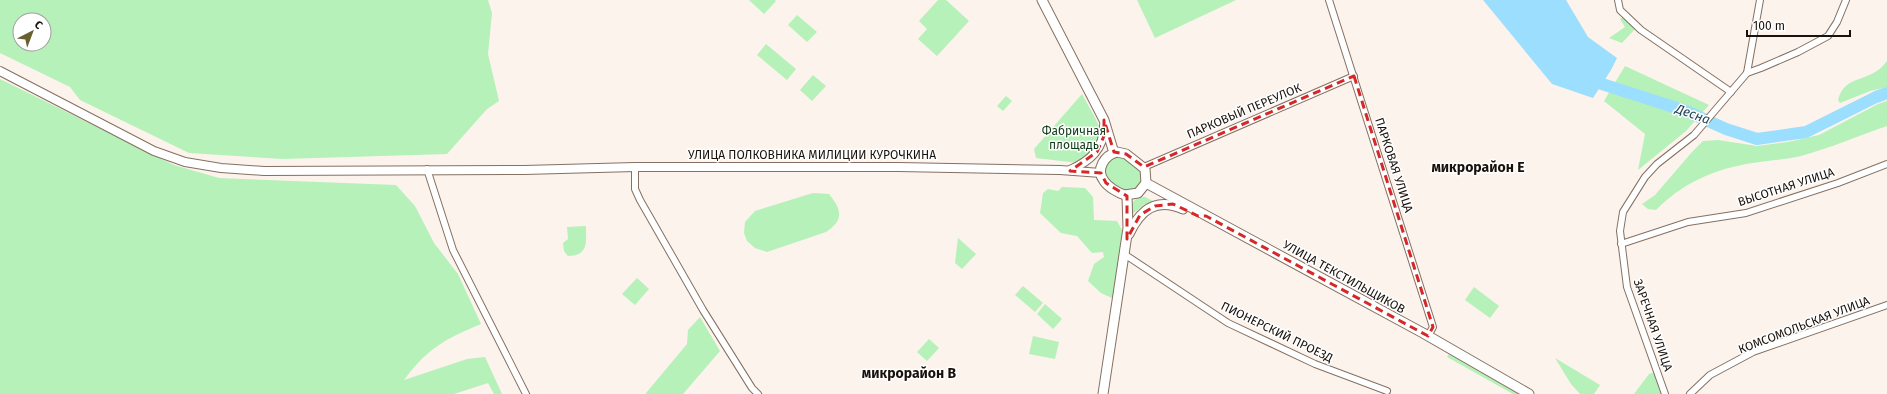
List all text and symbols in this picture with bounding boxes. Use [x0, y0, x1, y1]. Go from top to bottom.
north arrow [12, 12, 52, 52]
scale bar [1747, 12, 1850, 38]
text: С [32, 18, 46, 32]
text: 100 m [1753, 19, 1785, 33]
street label: ПАРКОВЫЙ ПЕРЕУЛОК [1184, 80, 1303, 141]
water label: Десна [1673, 101, 1712, 127]
street label: ПАРКОВАЯ УЛИЦА [1372, 116, 1416, 214]
park label: Фабричная площадь [1042, 124, 1106, 152]
street label: УЛИЦА ПОЛКОВНИКА МИЛИЦИИ КУРОЧКИНА [688, 148, 936, 162]
district label: микрорайон Е [1431, 159, 1525, 176]
street label: ВЫСОТНАЯ УЛИЦА [1736, 165, 1836, 209]
street label: УЛИЦА ТЕКСТИЛЬЩИКОВ [1280, 238, 1408, 316]
street label: ЗАРЕЧНАЯ УЛИЦА [1631, 277, 1675, 373]
street label: КОМСОМОЛЬСКАЯ УЛИЦА [1736, 293, 1872, 357]
street label: ПИОНЕРСКИЙ ПРОЕЗД [1219, 298, 1336, 365]
district label: микрорайон В [862, 365, 957, 382]

